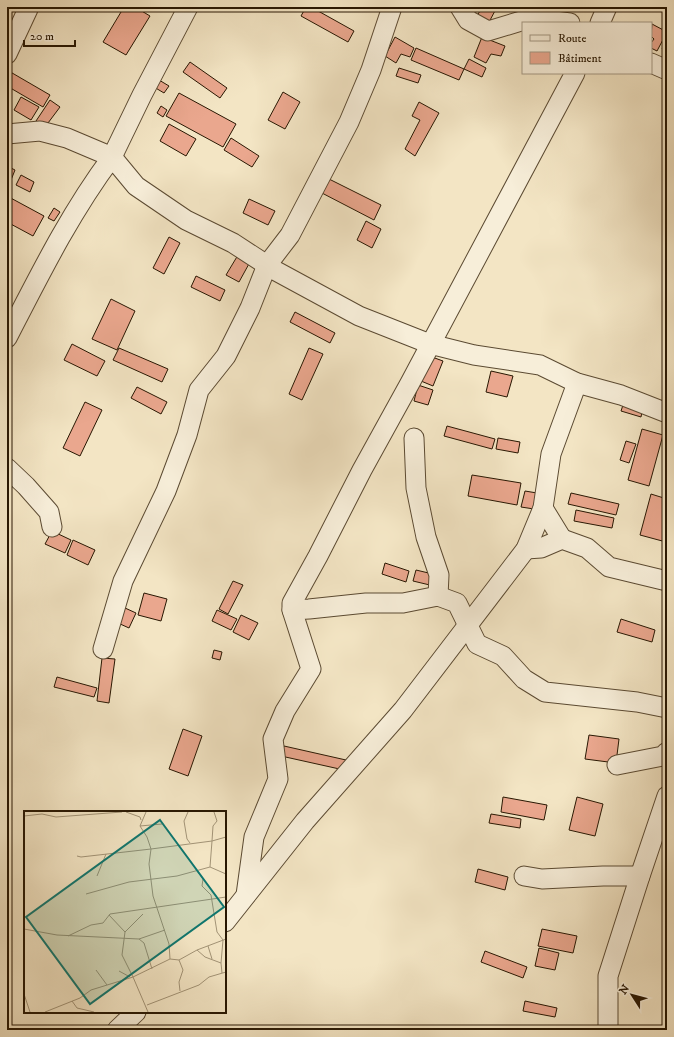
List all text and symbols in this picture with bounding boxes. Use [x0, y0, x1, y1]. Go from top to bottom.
scale bar [24, 22, 75, 48]
legend [522, 22, 652, 74]
text: 20 m [30, 29, 54, 44]
text: Route [558, 31, 586, 46]
text: Bâtiment [558, 51, 602, 66]
inset map [24, 811, 226, 1013]
north arrow [612, 975, 652, 1015]
text: N [616, 982, 633, 997]

